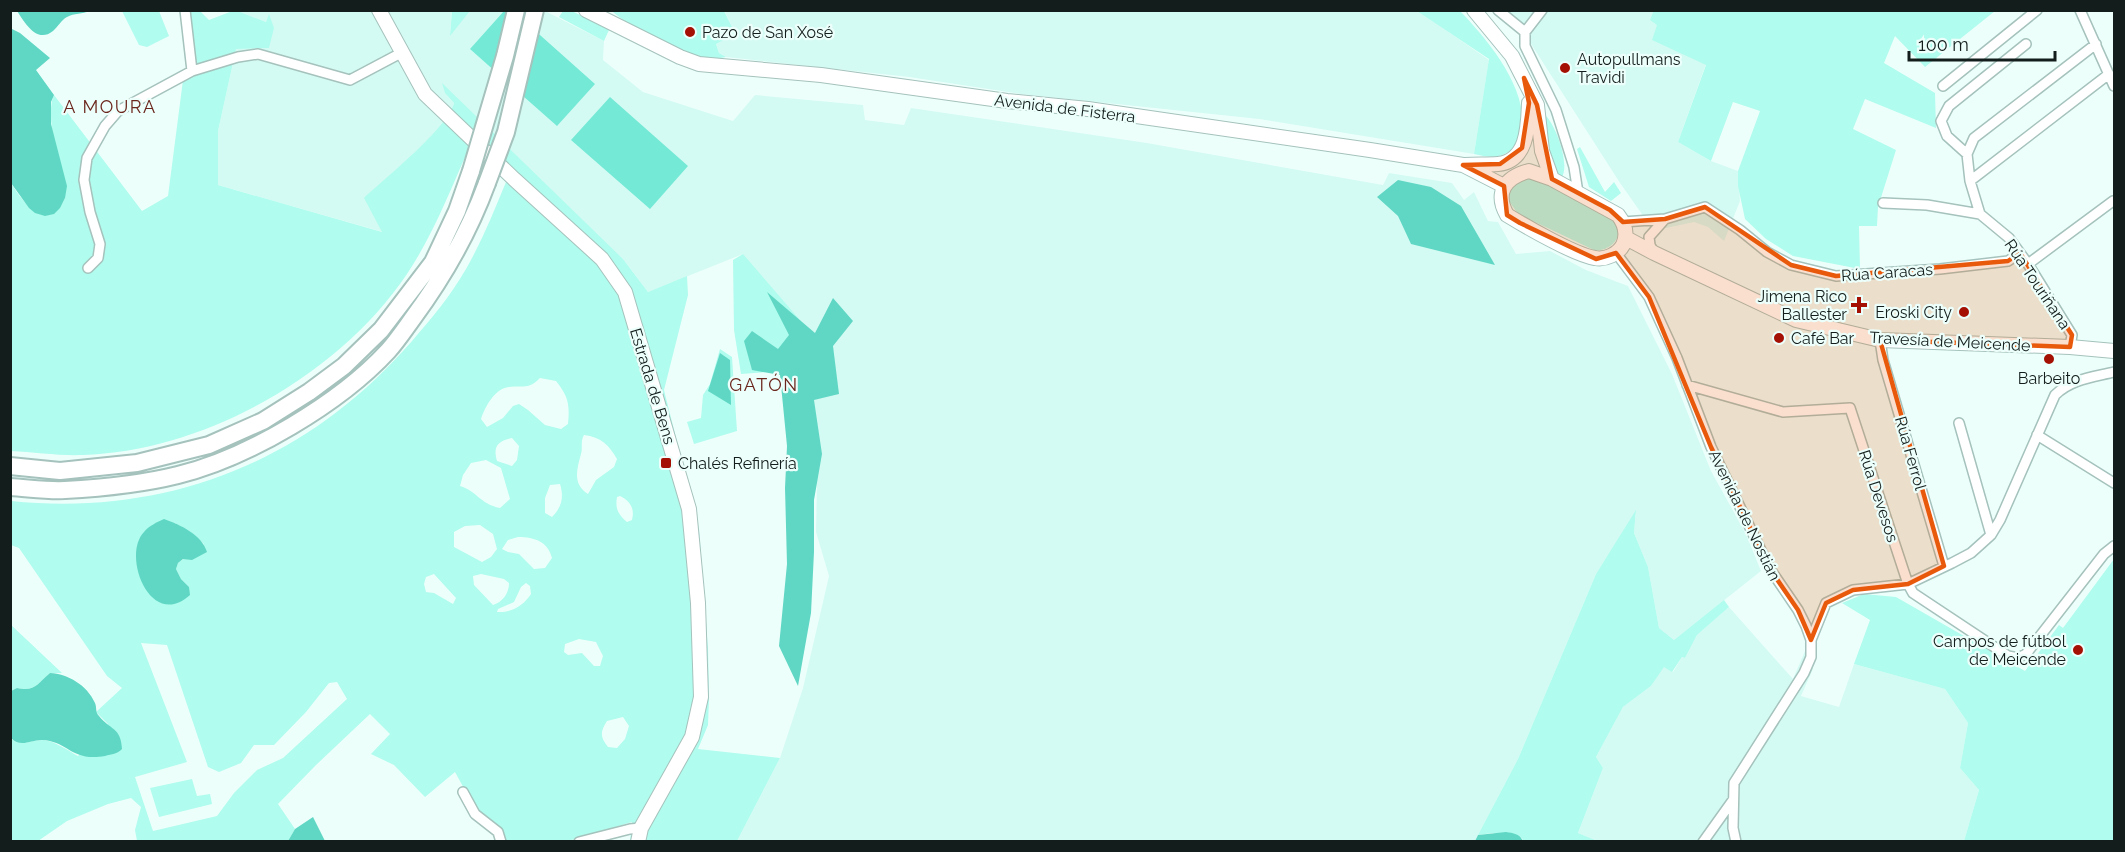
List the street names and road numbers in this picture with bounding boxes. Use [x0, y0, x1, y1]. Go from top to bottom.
street label: Avenida de Fisterra [993, 90, 1137, 127]
street label: Rúa Touriñana [2001, 236, 2075, 333]
street label: Rúa Caracas [1841, 260, 1934, 285]
street label: Estrada de Bens [626, 326, 679, 447]
street label: Travesía de Meicende [1869, 328, 2031, 355]
street label: Rúa Ferrol [1891, 414, 1930, 493]
street label: Avenida de Nostián [1705, 447, 1784, 584]
street label: Rúa Devesos [1855, 448, 1902, 545]

